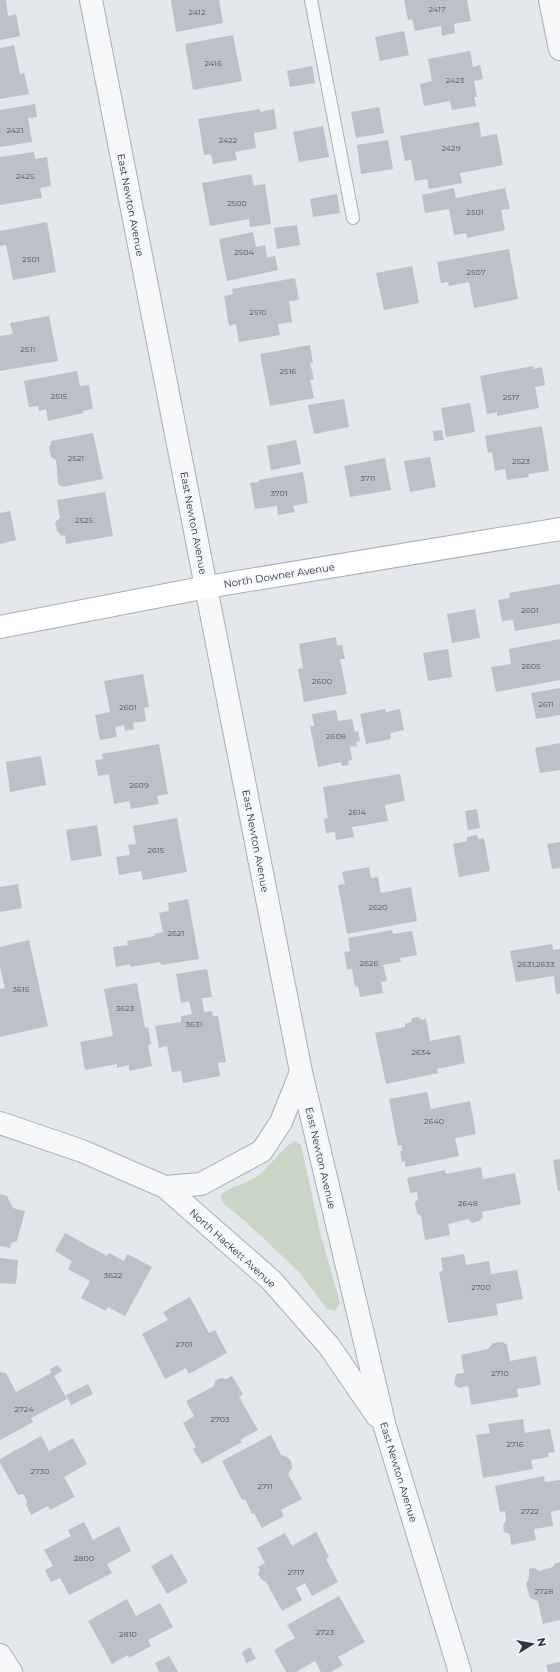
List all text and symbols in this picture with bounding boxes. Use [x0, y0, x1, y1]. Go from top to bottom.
house number: 2417 [428, 4, 446, 14]
house number: 2412 [189, 7, 206, 17]
house number: 2416 [204, 58, 222, 68]
house number: 2423 [446, 75, 465, 85]
house number: 2421 [6, 125, 24, 135]
house number: 2422 [219, 135, 238, 145]
house number: 2429 [441, 143, 461, 153]
street label: East Newton Avenue [114, 153, 147, 258]
house number: 2425 [16, 171, 35, 181]
house number: 2500 [227, 198, 247, 208]
house number: 2501 [466, 207, 484, 217]
house number: 2504 [234, 247, 255, 257]
house number: 2501 [22, 254, 40, 264]
house number: 2507 [466, 267, 486, 277]
house number: 2510 [249, 307, 267, 317]
house number: 2511 [21, 344, 35, 354]
house number: 2516 [280, 366, 297, 376]
house number: 2515 [51, 391, 68, 401]
house number: 2517 [503, 392, 520, 402]
house number: 2521 [68, 453, 84, 463]
house number: 2523 [512, 456, 531, 466]
street label: East Newton Avenue [177, 471, 210, 576]
house number: 3711 [361, 473, 375, 483]
house number: 3701 [270, 488, 288, 498]
house number: 2525 [75, 515, 94, 525]
street label: North Downer Avenue [223, 560, 336, 591]
house number: 2601 [521, 605, 539, 615]
house number: 2605 [521, 661, 541, 671]
house number: 2600 [312, 676, 332, 686]
house number: 2611 [538, 699, 554, 709]
house number: 2601 [119, 702, 137, 712]
house number: 2608 [326, 731, 346, 741]
house number: 2609 [129, 780, 149, 790]
street label: East Newton Avenue [239, 789, 272, 894]
house number: 2614 [348, 807, 366, 817]
house number: 2615 [148, 845, 165, 855]
house number: 2620 [368, 902, 388, 912]
house number: 2621 [168, 928, 184, 938]
house number: 2626 [360, 958, 379, 968]
house number: 2631,2633 [518, 959, 555, 969]
house number: 3615 [13, 984, 30, 994]
house number: 3623 [116, 1003, 135, 1013]
house number: 3631 [186, 1019, 202, 1029]
house number: 2634 [411, 1047, 431, 1057]
street label: East Newton Avenue [302, 1106, 339, 1210]
house number: 2640 [424, 1116, 444, 1126]
house number: 2648 [458, 1198, 478, 1208]
street label: North Hackett Avenue [187, 1206, 279, 1291]
house number: 3622 [104, 1270, 123, 1280]
house number: 2700 [471, 1282, 491, 1292]
house number: 2701 [175, 1339, 193, 1349]
house number: 2710 [491, 1368, 509, 1378]
house number: 2724 [15, 1404, 34, 1414]
house number: 2703 [211, 1414, 230, 1424]
street label: East Newton Avenue [377, 1420, 420, 1524]
house number: 2716 [506, 1439, 524, 1449]
house number: 2730 [31, 1466, 49, 1476]
house number: 2711 [257, 1481, 273, 1491]
house number: 2722 [521, 1506, 540, 1516]
house number: 2800 [74, 1553, 94, 1563]
house number: 2717 [288, 1567, 305, 1577]
house number: 2728 [535, 1586, 553, 1596]
north arrow [512, 1624, 552, 1664]
house number: 2723 [316, 1627, 335, 1637]
house number: 2810 [119, 1629, 137, 1639]
text: N [534, 1636, 550, 1648]

